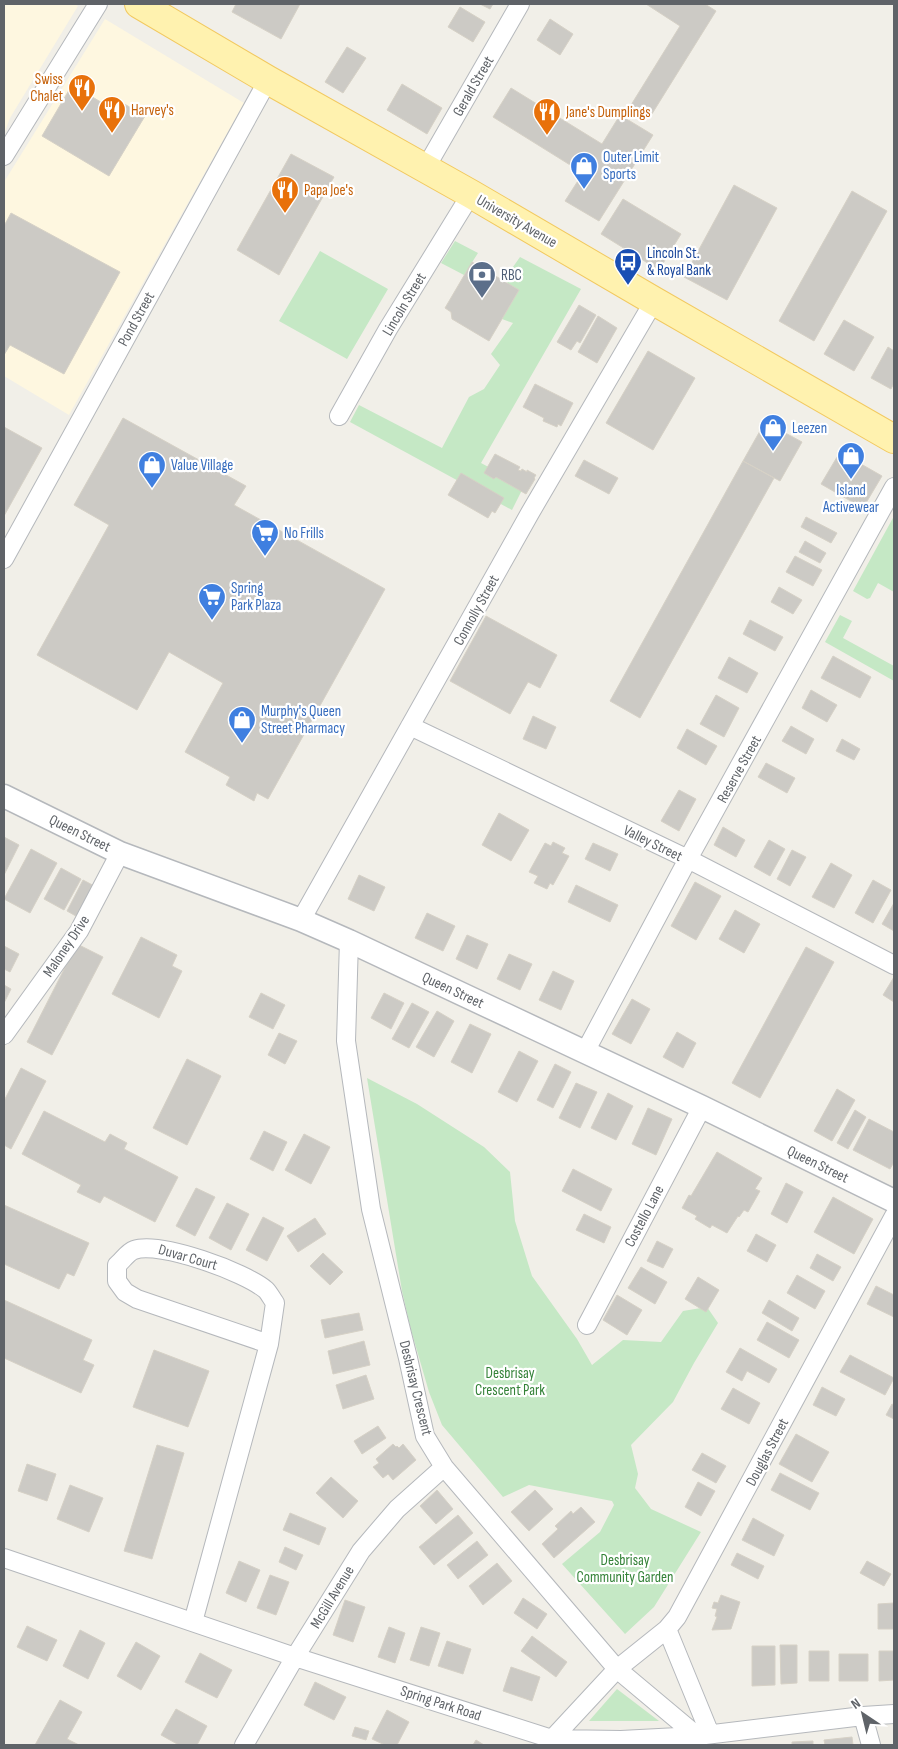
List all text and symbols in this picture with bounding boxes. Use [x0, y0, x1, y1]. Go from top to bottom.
street label: Gerald Street [449, 52, 498, 120]
place label: Swiss Chalet [30, 70, 63, 106]
restaurant icon: Swiss Chalet [67, 73, 97, 112]
restaurant icon: Harvey's [97, 95, 127, 134]
restaurant icon: Jane's Dumplings [532, 97, 562, 136]
place label: Harvey's [131, 101, 174, 120]
place label: Jane's Dumplings [565, 103, 651, 122]
place label: Outer Limit Sports [603, 148, 660, 184]
shop icon: Outer Limit Sports [569, 151, 599, 190]
restaurant icon: Papa Joe's [270, 175, 300, 214]
place label: Papa Joe's [304, 181, 353, 200]
street label: University Avenue [473, 191, 560, 252]
place label: Lincoln St. & Royal Bank [647, 244, 711, 280]
bus stop icon: Lincoln St. & Royal Bank [613, 247, 643, 286]
bank icon: RBC [467, 260, 497, 299]
place label: RBC [501, 266, 522, 285]
street label: Lincoln Street [378, 269, 431, 339]
street label: Pond Street [114, 288, 159, 350]
shop icon: Leezen [758, 413, 788, 452]
place label: Leezen [792, 419, 827, 438]
shop icon: Island Activewear [836, 441, 866, 480]
shop icon: Value Village [137, 450, 167, 489]
place label: Value Village [171, 456, 233, 475]
place label: Island Activewear [822, 481, 880, 517]
supermarket icon: No Frills [250, 518, 280, 557]
place label: No Frills [284, 524, 324, 543]
street label: Connolly Street [449, 571, 504, 649]
place label: Spring Park Plaza [231, 579, 282, 615]
supermarket icon: Spring Park Plaza [197, 582, 227, 621]
place label: Murphy's Queen Street Pharmacy [261, 702, 345, 738]
shop icon: Murphy's Queen Street Pharmacy [227, 705, 257, 744]
street label: Reserve Street [713, 732, 766, 806]
street label: Queen Street [46, 810, 114, 857]
street label: Valley Street [620, 821, 686, 866]
street label: Maloney Drive [39, 912, 94, 981]
street label: Queen Street [419, 968, 487, 1013]
street label: Queen Street [784, 1141, 852, 1188]
street label: Costello Lane [620, 1182, 669, 1250]
street label: Duvar Court [156, 1240, 220, 1275]
street label: Desbrisay Crescent [395, 1339, 437, 1438]
park label: Desbrisay Crescent Park [475, 1364, 545, 1400]
street label: Douglas Street [742, 1415, 793, 1489]
park label: Desbrisay Community Garden [577, 1551, 673, 1587]
street label: McGill Avenue [306, 1562, 359, 1632]
street label: Spring Park Road [398, 1681, 484, 1725]
north arrow [838, 1689, 888, 1739]
text: N [848, 1695, 864, 1713]

